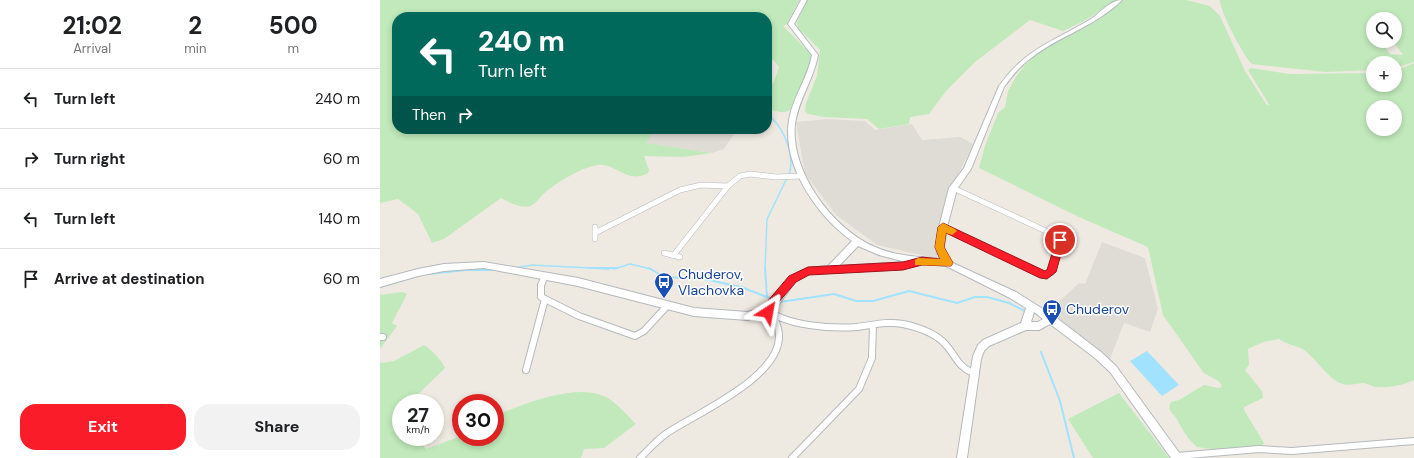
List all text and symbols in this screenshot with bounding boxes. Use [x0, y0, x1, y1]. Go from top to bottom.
text: 21:02 [62, 10, 122, 41]
text: 2 [188, 10, 202, 41]
text: 500 [269, 10, 318, 41]
map controls [1366, 12, 1402, 136]
button: search [1366, 12, 1402, 48]
text: 240 m [478, 23, 565, 60]
icon: left [412, 28, 464, 80]
text: Arrival [73, 40, 111, 57]
text: min [184, 40, 206, 57]
text: m [287, 40, 299, 57]
button: + [1366, 56, 1402, 92]
text: Turn left [478, 59, 547, 83]
icon: left [20, 88, 42, 110]
text: Turn left [54, 89, 115, 109]
text: 240 m [315, 89, 360, 109]
button: − [1366, 100, 1402, 136]
icon: right [454, 104, 476, 126]
text: Then [412, 105, 446, 125]
icon: right [20, 148, 42, 170]
text: Turn right [54, 149, 125, 169]
text: 60 m [323, 149, 360, 169]
icon: left [20, 208, 42, 230]
text: Turn left [54, 209, 115, 229]
text: 140 m [319, 209, 360, 229]
pin [1043, 223, 1077, 257]
icon: arrive [1049, 229, 1071, 251]
place label: Chuderov, Vlachovka [678, 265, 744, 299]
icon: arrive [20, 268, 42, 290]
text: Arrive at destination [54, 269, 205, 289]
text: 60 m [323, 269, 360, 289]
bus stop icon: Chuderov, Vlachovka [653, 271, 675, 299]
position arrow [747, 291, 789, 333]
bus stop icon: Chuderov [1041, 298, 1063, 326]
place label: Chuderov [1066, 300, 1130, 318]
speed limit sign: 30 [452, 394, 504, 446]
text: 27 [407, 402, 429, 428]
button: Exit [20, 404, 186, 450]
button: Share [194, 404, 360, 450]
text: km/h [406, 423, 430, 436]

